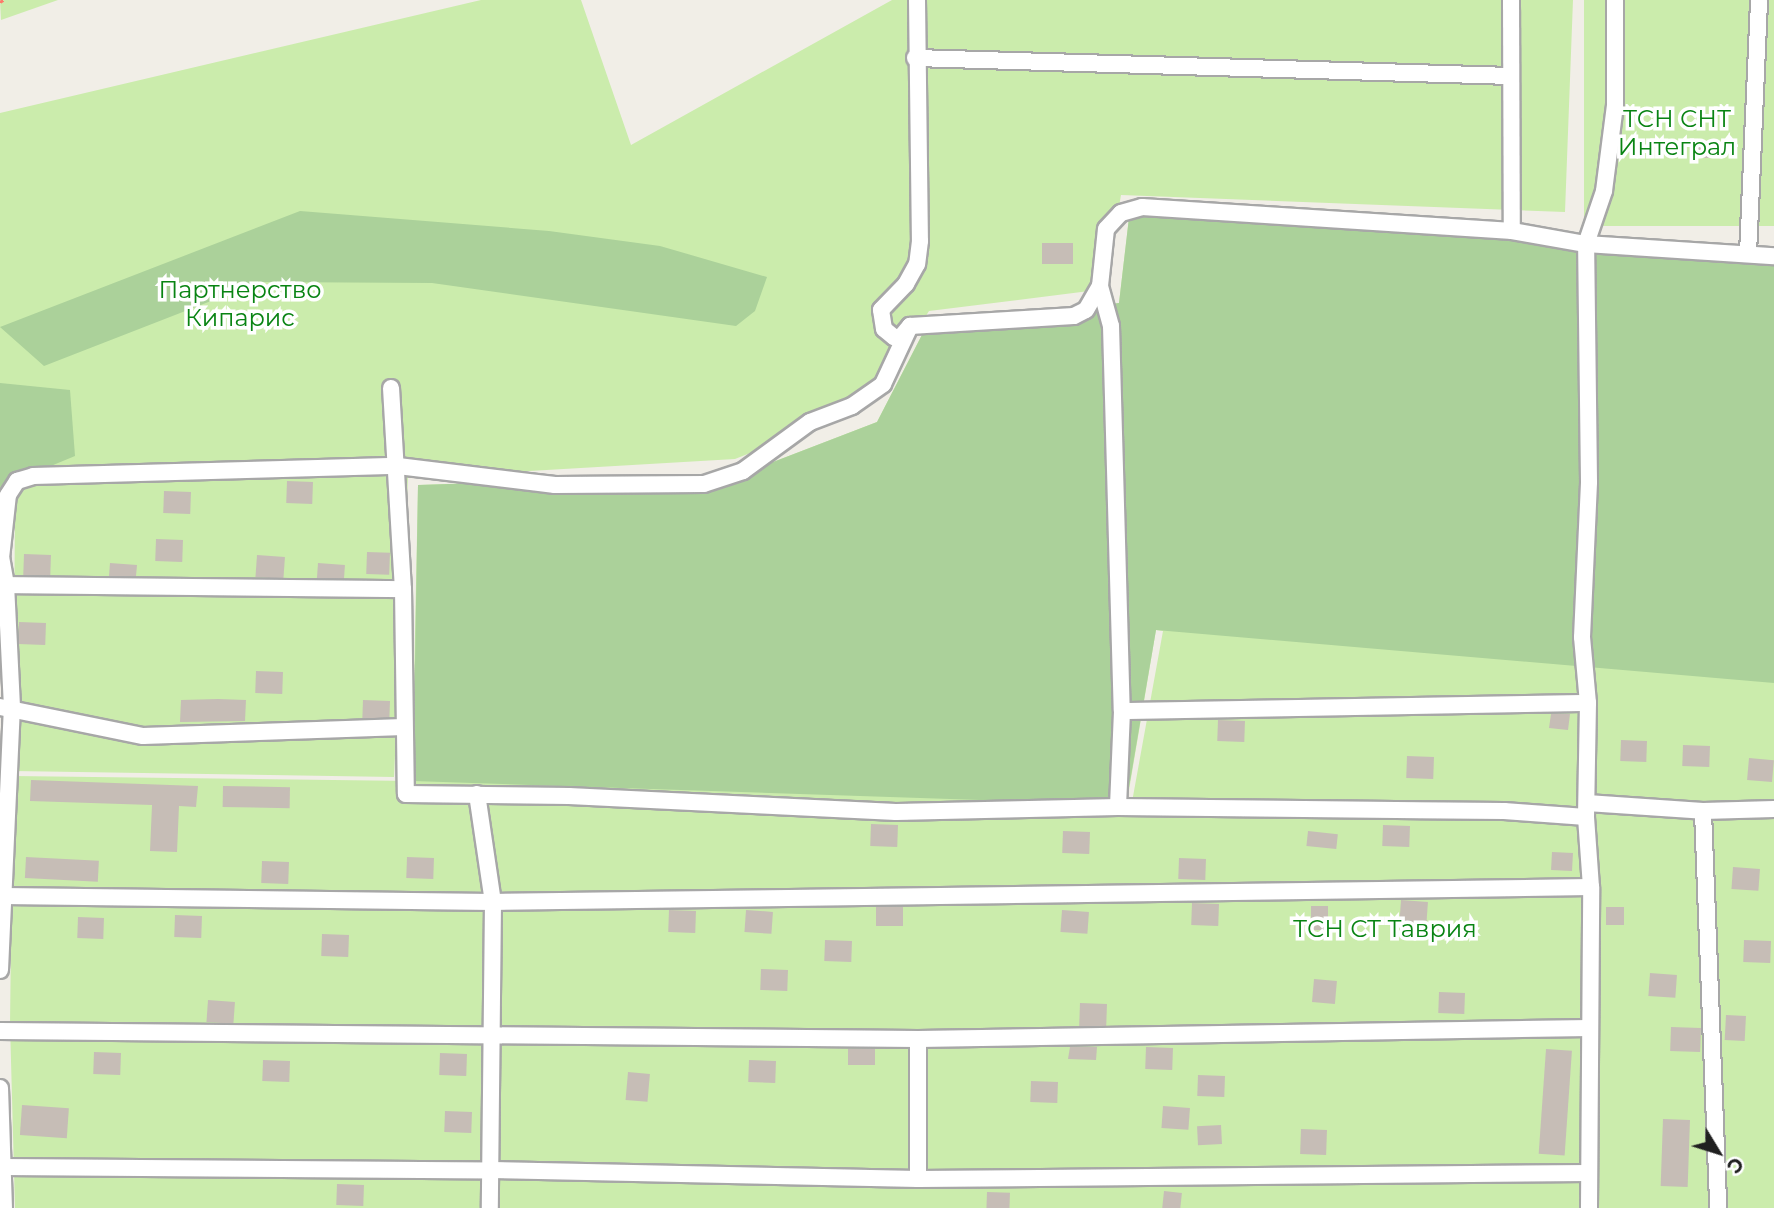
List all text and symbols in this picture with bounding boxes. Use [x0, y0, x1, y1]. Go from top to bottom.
park label: ТСН СНТ Интеграл [1618, 105, 1736, 161]
park label: Партнерство Кипарис [158, 276, 322, 332]
park label: ТСН СТ Таврия [1293, 915, 1477, 943]
north arrow [1683, 1117, 1753, 1187]
text: С [1722, 1153, 1748, 1178]

